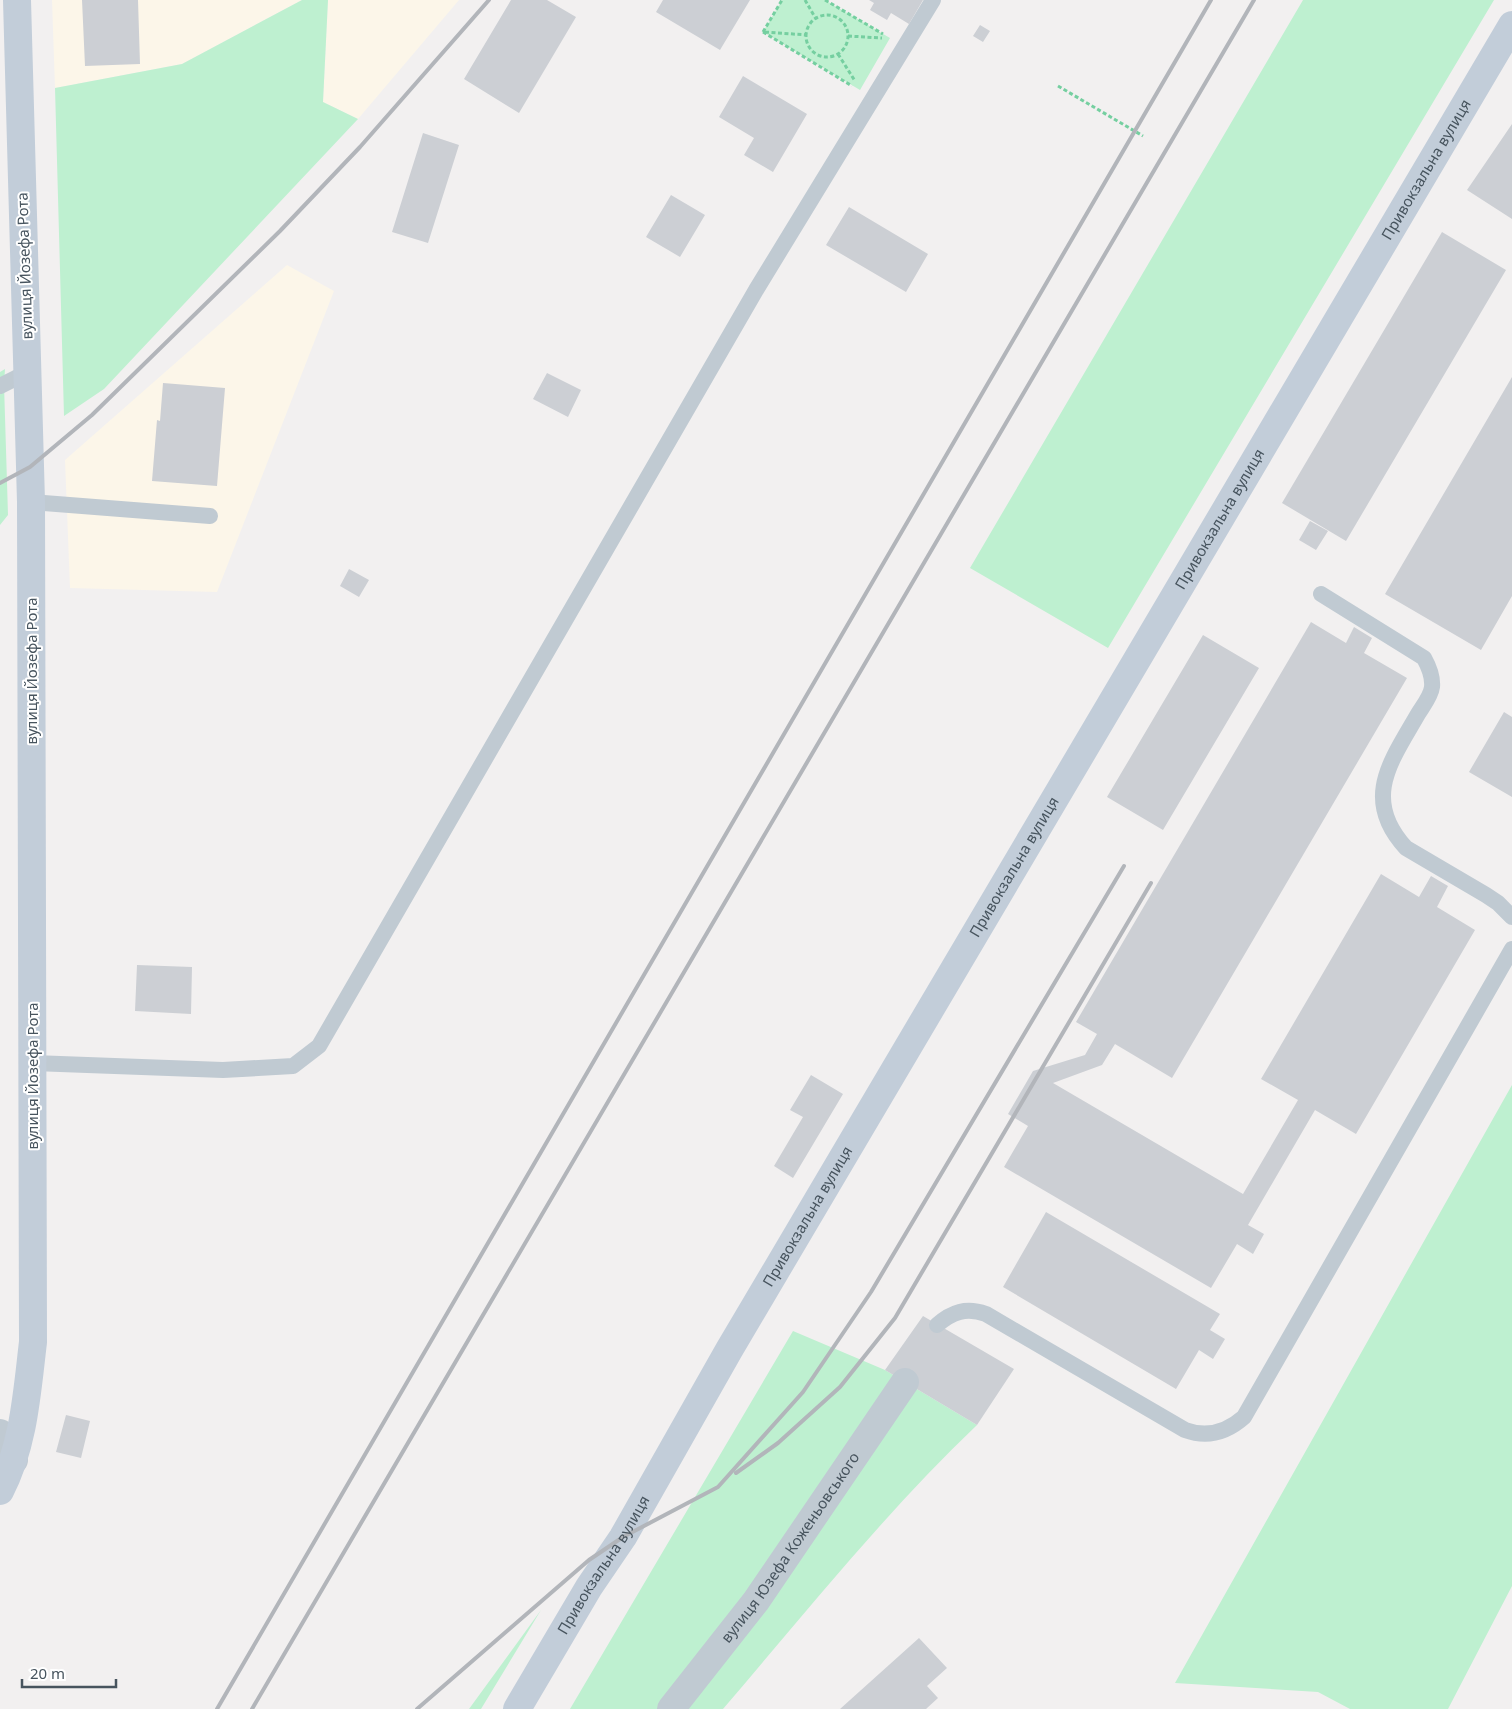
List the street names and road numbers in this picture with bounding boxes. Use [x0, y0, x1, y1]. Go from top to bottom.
street label: Привокзальна вулиця [1376, 95, 1475, 243]
street label: вулиця Йозефа Рота [11, 192, 37, 340]
street label: Привокзальна вулиця [1170, 445, 1268, 593]
street label: вулиця Йозефа Рота [21, 597, 41, 745]
street label: Привокзальна вулиця [964, 793, 1063, 941]
street label: вулиця Йозефа Рота [22, 1002, 42, 1150]
street label: Привокзальна вулиця [758, 1142, 856, 1290]
street label: вулиця Юзефа Коженьовського [716, 1448, 863, 1646]
street label: Привокзальна вулиця [552, 1492, 653, 1638]

